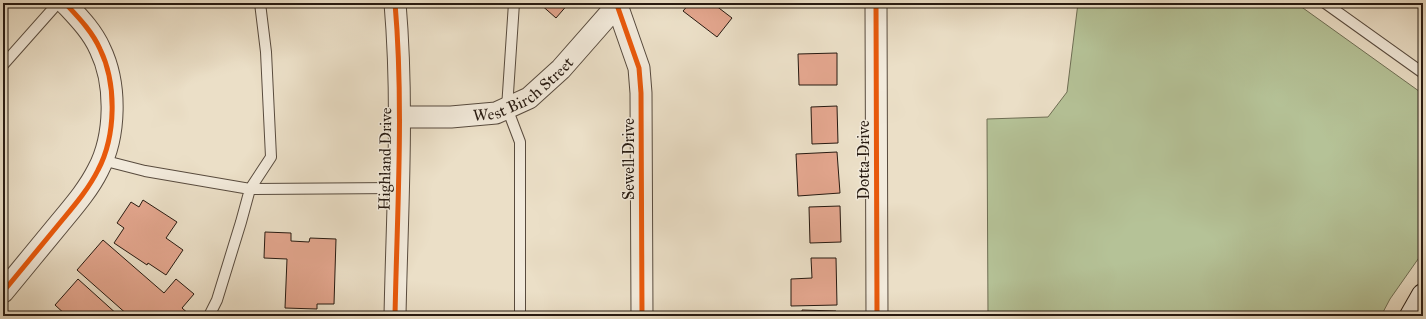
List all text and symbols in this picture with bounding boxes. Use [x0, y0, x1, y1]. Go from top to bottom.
street label: West Birch Street [472, 52, 577, 125]
street label: Highland Drive [375, 107, 396, 211]
street label: Sewell Drive [619, 118, 638, 200]
street label: Dotta Drive [854, 120, 873, 200]

